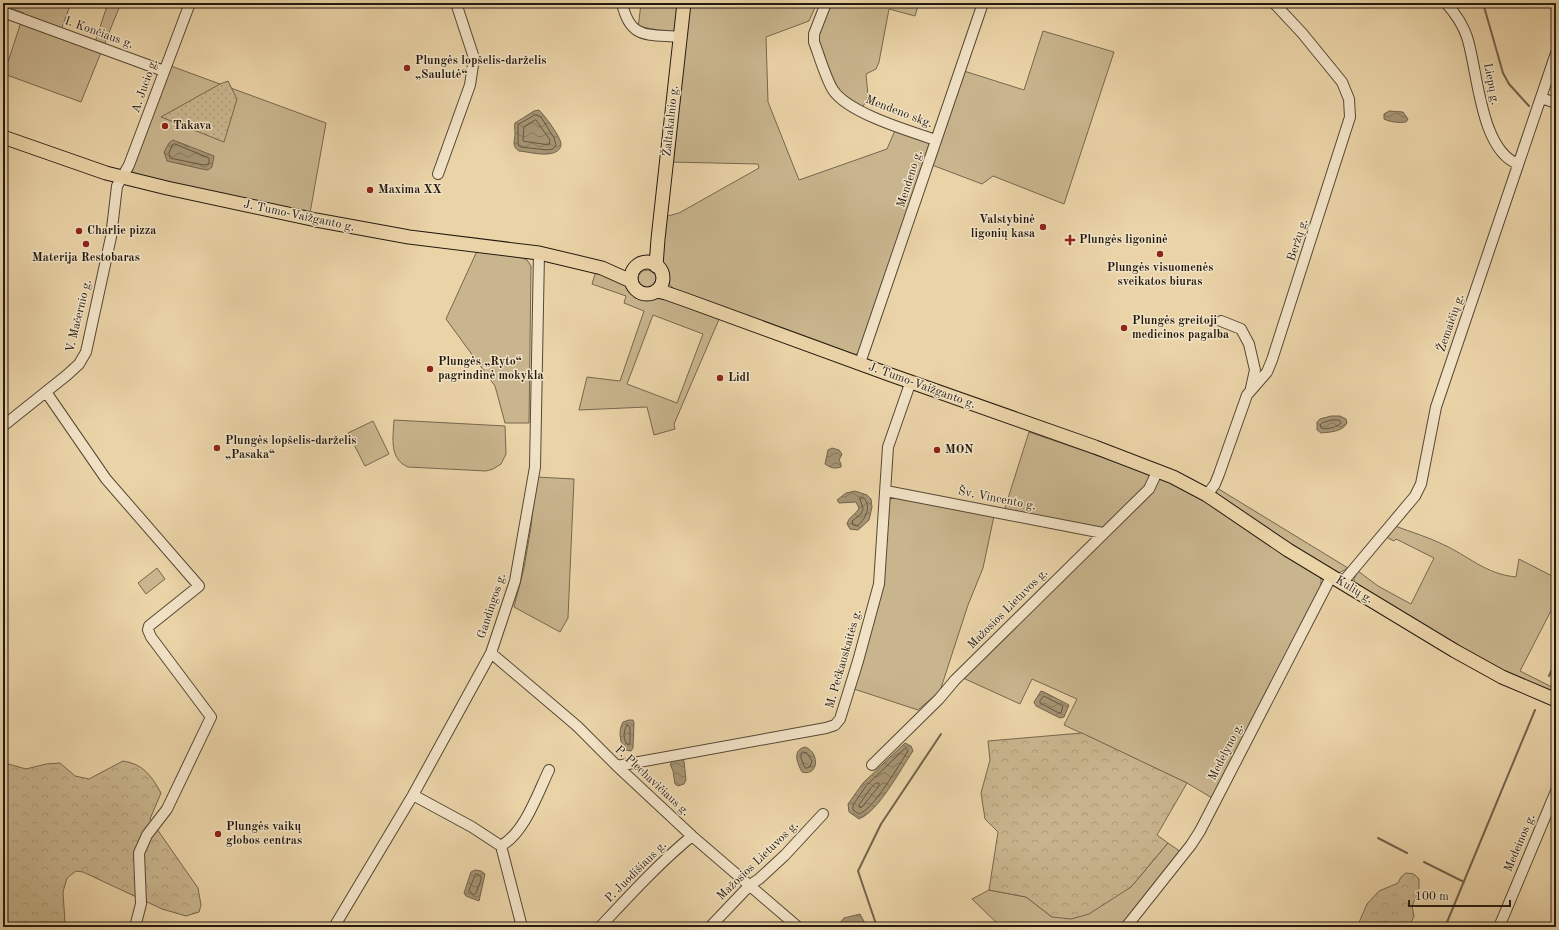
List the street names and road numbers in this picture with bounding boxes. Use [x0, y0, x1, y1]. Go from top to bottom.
street label: I. Končiaus g. [63, 15, 135, 51]
street label: A. Jucio g. [130, 57, 160, 115]
street label: Liepų g. [1481, 62, 1501, 106]
street label: Žaltakalnio g. [657, 84, 681, 157]
street label: Mendeno skg. [864, 94, 934, 130]
street label: Mendeno g. [895, 149, 925, 209]
street label: J. Tumo-Vaižganto g. [242, 198, 356, 234]
street label: Beržų g. [1286, 217, 1310, 263]
street label: V. Mačernio g. [64, 278, 94, 354]
street label: Žemaičių g. [1432, 291, 1466, 353]
street label: J. Tumo-Vaižganto g. [867, 361, 977, 411]
street label: Šv. Vincento g. [957, 482, 1038, 512]
street label: Mažosios Lietuvos g. [966, 567, 1050, 651]
street label: Gandingos g. [476, 572, 508, 640]
street label: Kulių g. [1333, 574, 1375, 606]
street label: M. Pečkauskaitės g. [824, 608, 864, 710]
street label: Medelyno g. [1206, 721, 1246, 783]
street label: P. Plechavičiaus g. [613, 744, 691, 818]
street label: Medeinos g. [1502, 812, 1538, 874]
street label: Mažosios Lietuvos g. [715, 819, 801, 903]
street label: P. Juodišiaus g. [603, 839, 669, 905]

